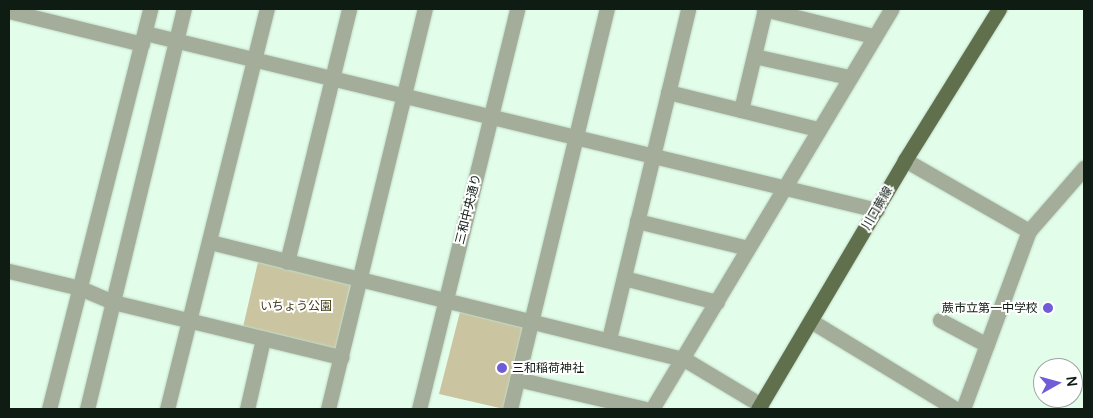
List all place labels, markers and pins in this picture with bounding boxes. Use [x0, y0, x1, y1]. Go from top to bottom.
place label: 蕨市立第一中学校 [942, 301, 1038, 315]
marker: 蕨市立第一中学校 [1042, 302, 1054, 314]
place label: 三和稲荷神社 [512, 361, 584, 375]
marker: 三和稲荷神社 [496, 362, 508, 374]

